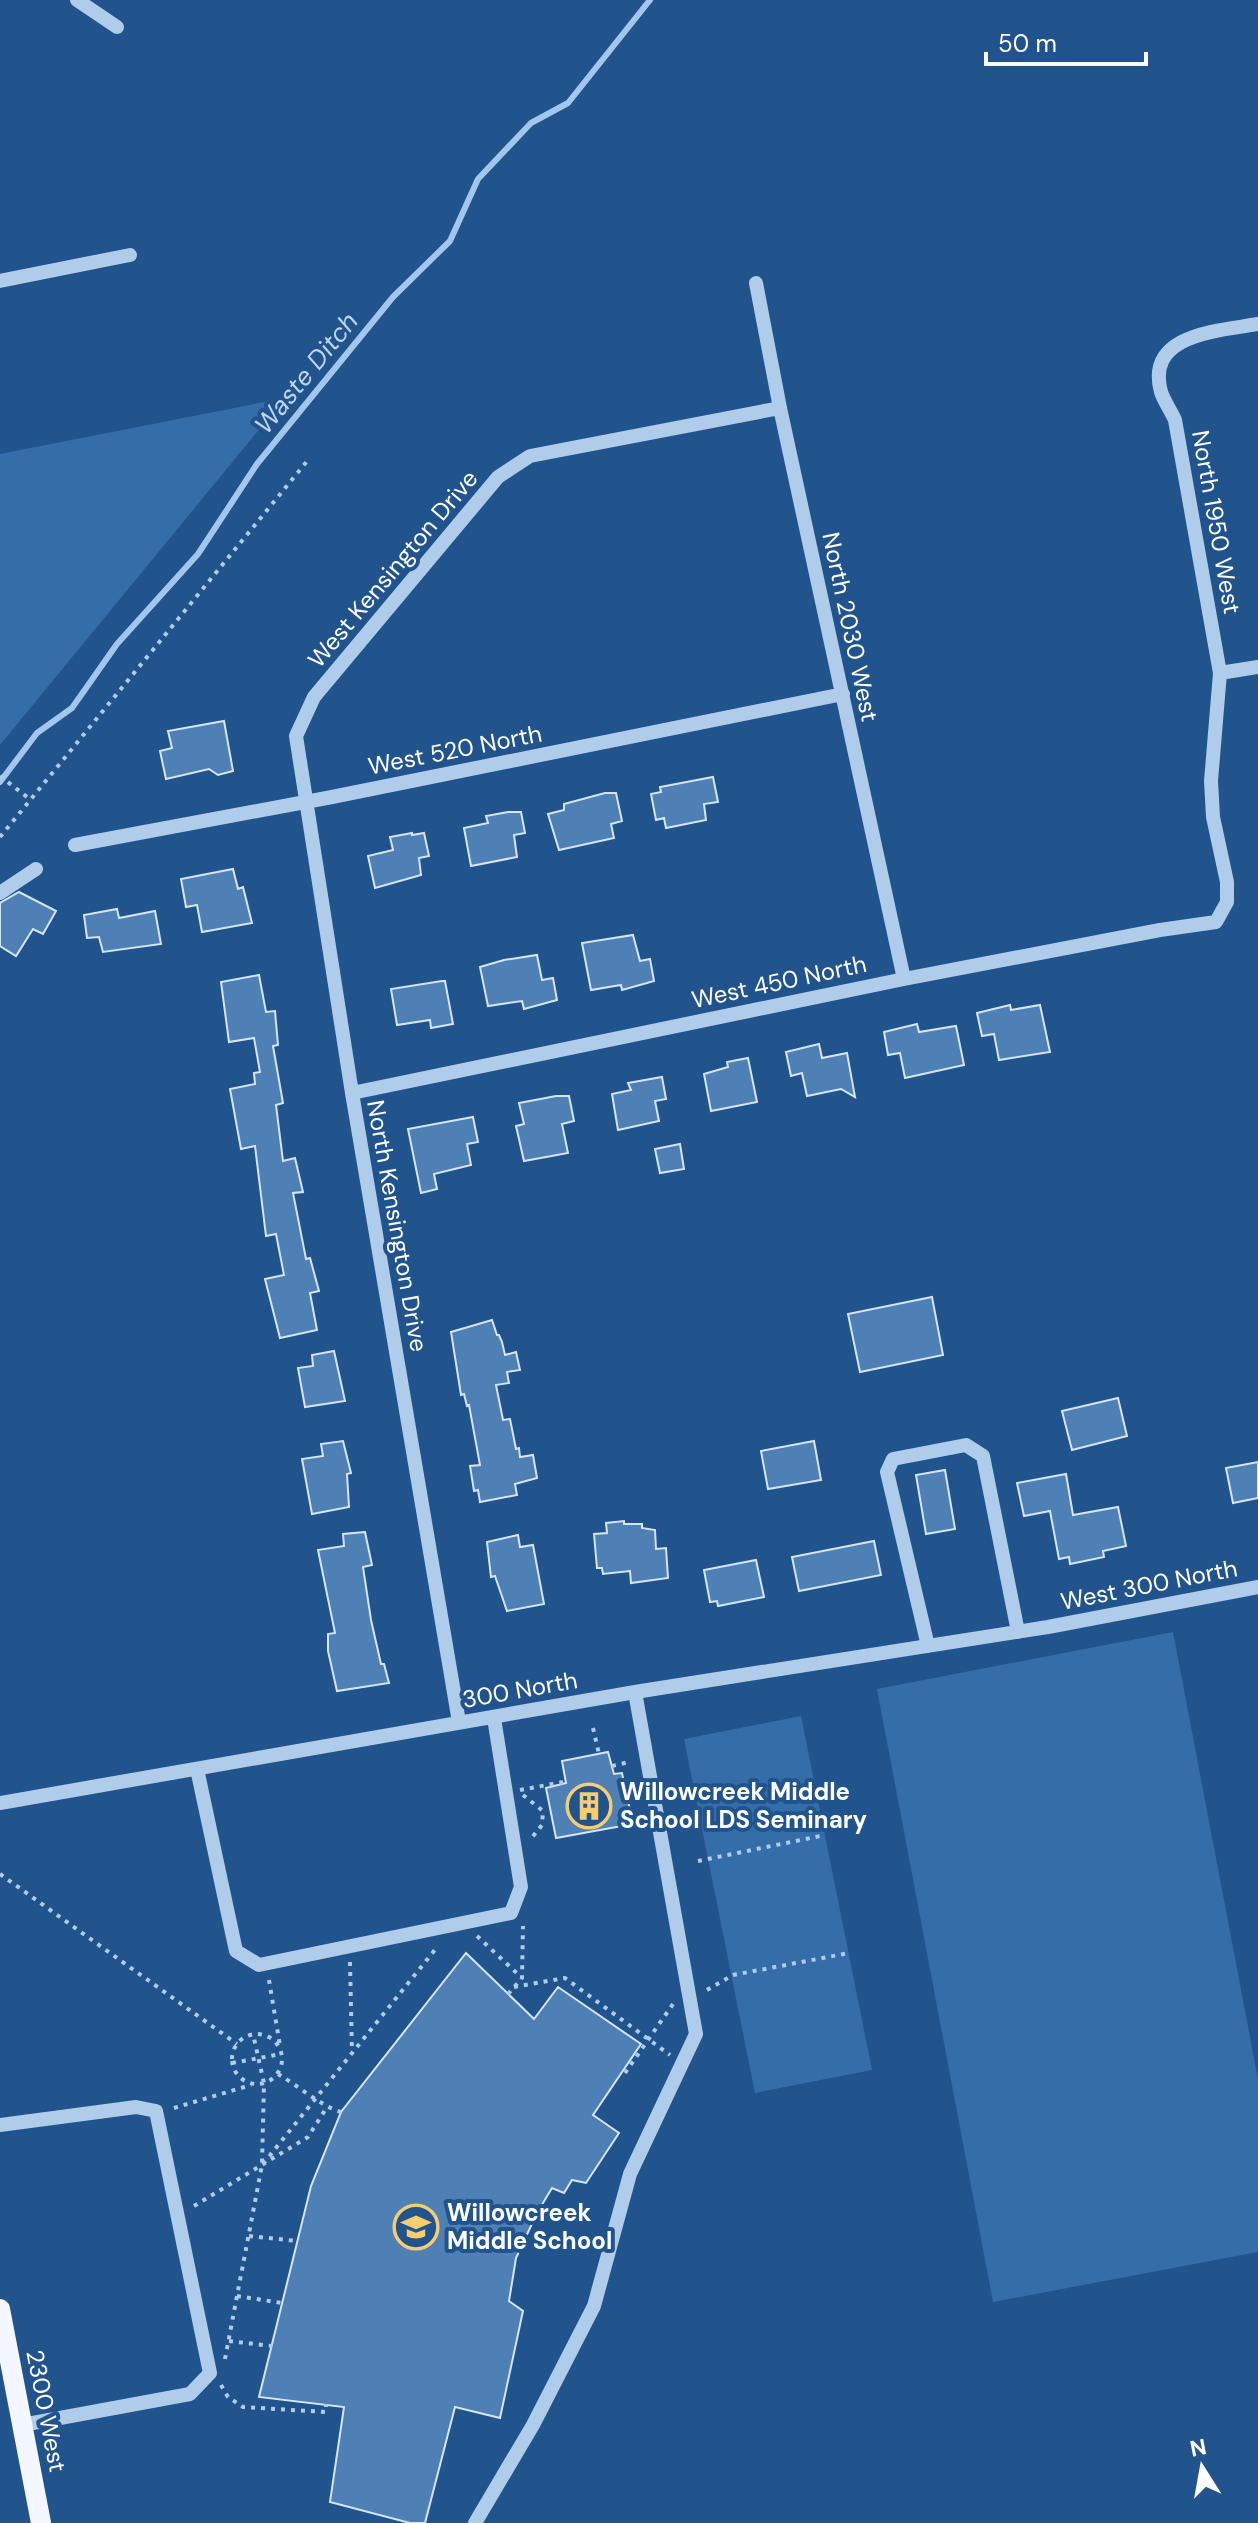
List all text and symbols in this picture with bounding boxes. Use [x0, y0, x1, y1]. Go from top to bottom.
scale bar [986, 16, 1146, 66]
text: 50 m [998, 28, 1057, 59]
water label: Waste Ditch [247, 305, 365, 441]
street label: North 1950 West [1185, 428, 1248, 616]
street label: West Kensington Drive [301, 463, 484, 674]
street label: North 2030 West [815, 529, 886, 724]
street label: West 520 North [365, 717, 544, 782]
street label: West 450 North [689, 948, 869, 1015]
street label: North Kensington Drive [360, 1098, 435, 1354]
street label: West 300 North [1058, 1552, 1240, 1617]
street label: 300 North [460, 1664, 580, 1715]
place label: Willowcreek Middle School LDS Seminary [620, 1776, 868, 1835]
building icon: Willowcreek Middle School LDS Seminary [565, 1782, 613, 1830]
place label: Willowcreek Middle School [447, 2197, 612, 2256]
school or university icon: Willowcreek Middle School [392, 2203, 440, 2251]
street label: 2300 West [19, 2347, 74, 2475]
north arrow [1162, 2427, 1242, 2507]
text: N [1188, 2432, 1209, 2464]

